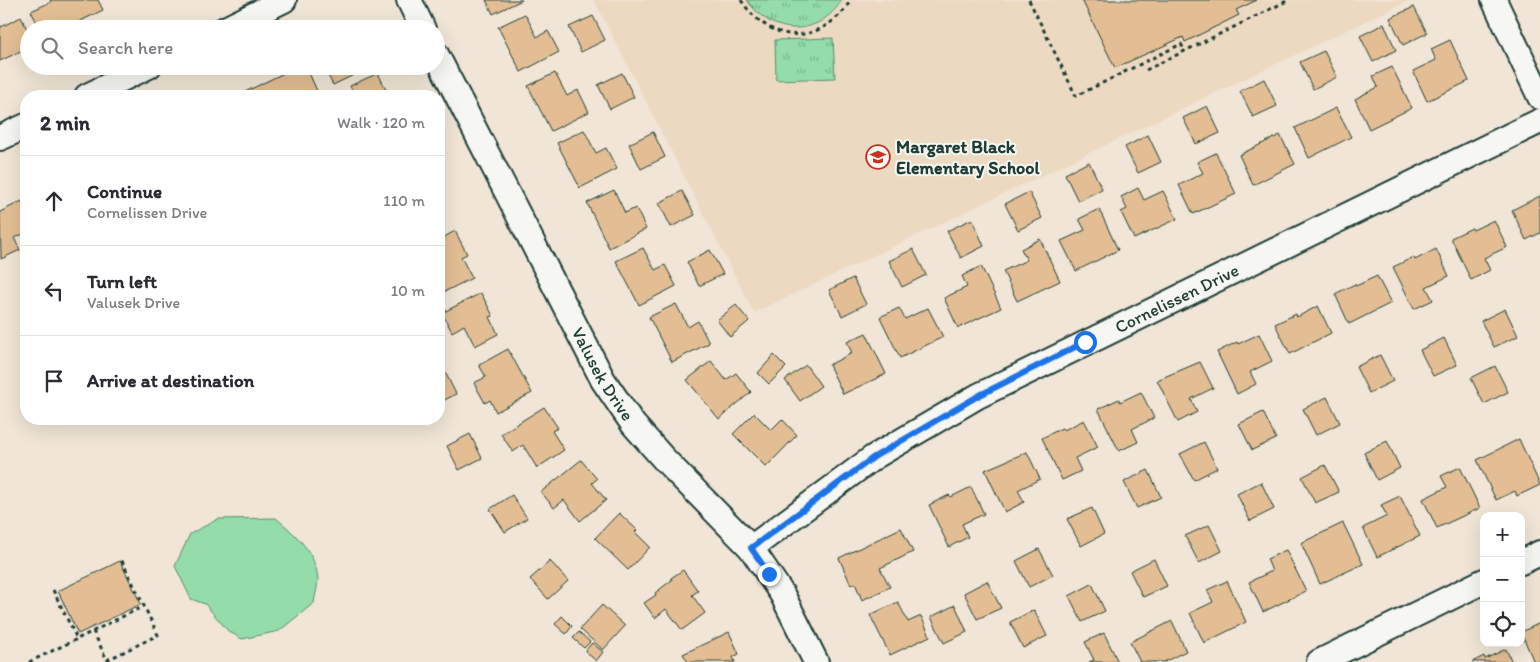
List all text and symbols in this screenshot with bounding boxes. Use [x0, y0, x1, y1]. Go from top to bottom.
search box [20, 20, 445, 75]
icon: search [38, 34, 66, 62]
text: Search here [78, 36, 173, 59]
text: 2 min [40, 110, 90, 135]
text: Walk · 120 m [337, 113, 425, 132]
place label: Margaret Black Elementary School [896, 136, 1040, 179]
school or university icon: Margaret Black Elementary School [865, 144, 891, 170]
text: Continue [87, 180, 162, 203]
icon: ahead [40, 187, 68, 215]
text: 110 m [383, 191, 425, 210]
text: Cornelissen Drive [87, 203, 207, 222]
street label: Cornelissen Drive [1111, 259, 1243, 338]
text: Turn left [87, 270, 157, 293]
icon: left [40, 277, 68, 305]
text: 10 m [391, 281, 425, 300]
text: Valusek Drive [87, 293, 180, 312]
street label: Valusek Drive [567, 324, 639, 425]
route start [1074, 331, 1097, 354]
icon: arrive [40, 367, 68, 395]
text: Arrive at destination [87, 369, 254, 392]
map controls [1480, 512, 1525, 647]
button: + [1480, 512, 1525, 557]
button: − [1480, 557, 1525, 602]
route end [758, 563, 781, 586]
button: locate [1480, 602, 1525, 647]

